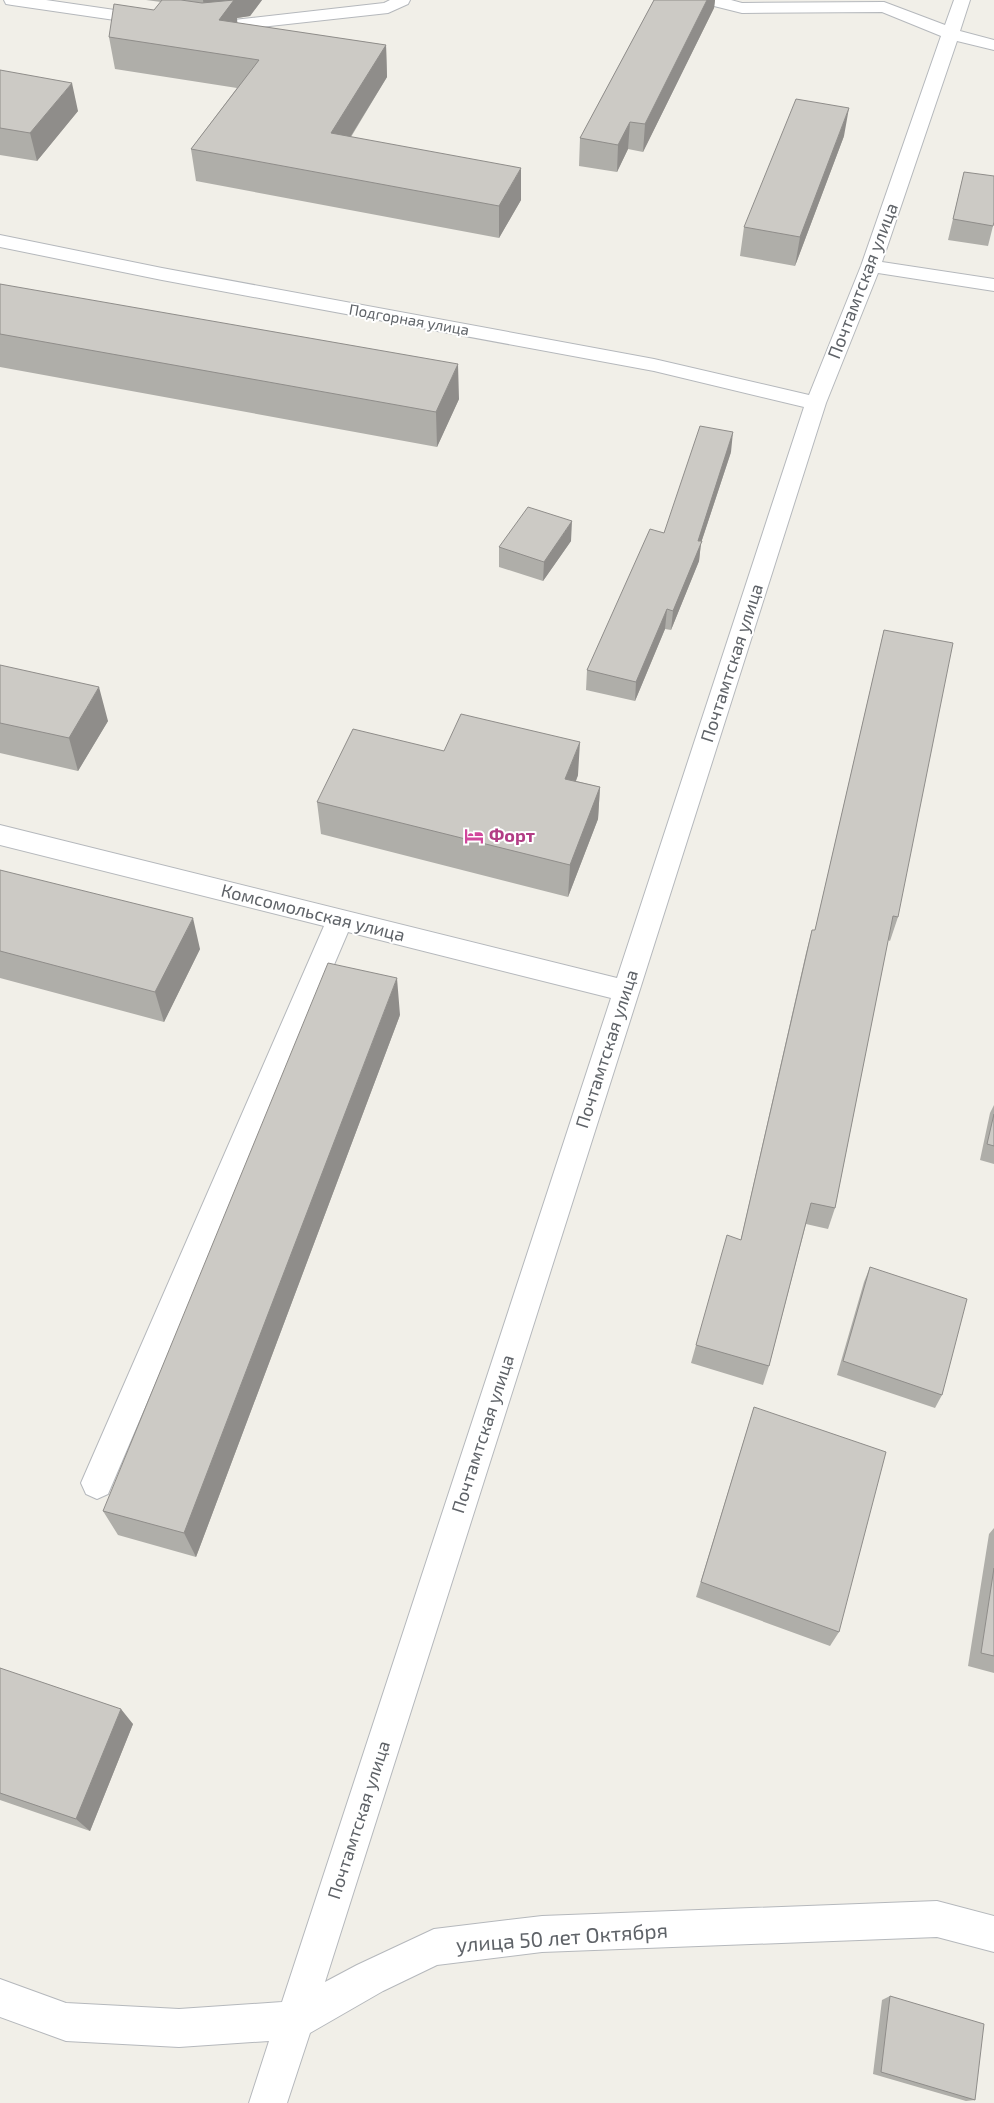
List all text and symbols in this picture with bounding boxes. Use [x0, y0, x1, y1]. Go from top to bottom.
street label: Почтамтская улица [822, 200, 902, 362]
street label: Подгорная улица [348, 300, 471, 339]
street label: Почтамтская улица [695, 581, 767, 745]
place label: Форт [489, 824, 535, 846]
hotel icon: Форт [463, 825, 485, 847]
street label: Комсомольская улица [219, 879, 408, 946]
street label: Почтамтская улица [570, 967, 642, 1131]
street label: Почтамтская улица [446, 1352, 518, 1516]
street label: Почтамтская улица [322, 1738, 394, 1902]
street label: улица 50 лет Октября [455, 1917, 669, 1957]

